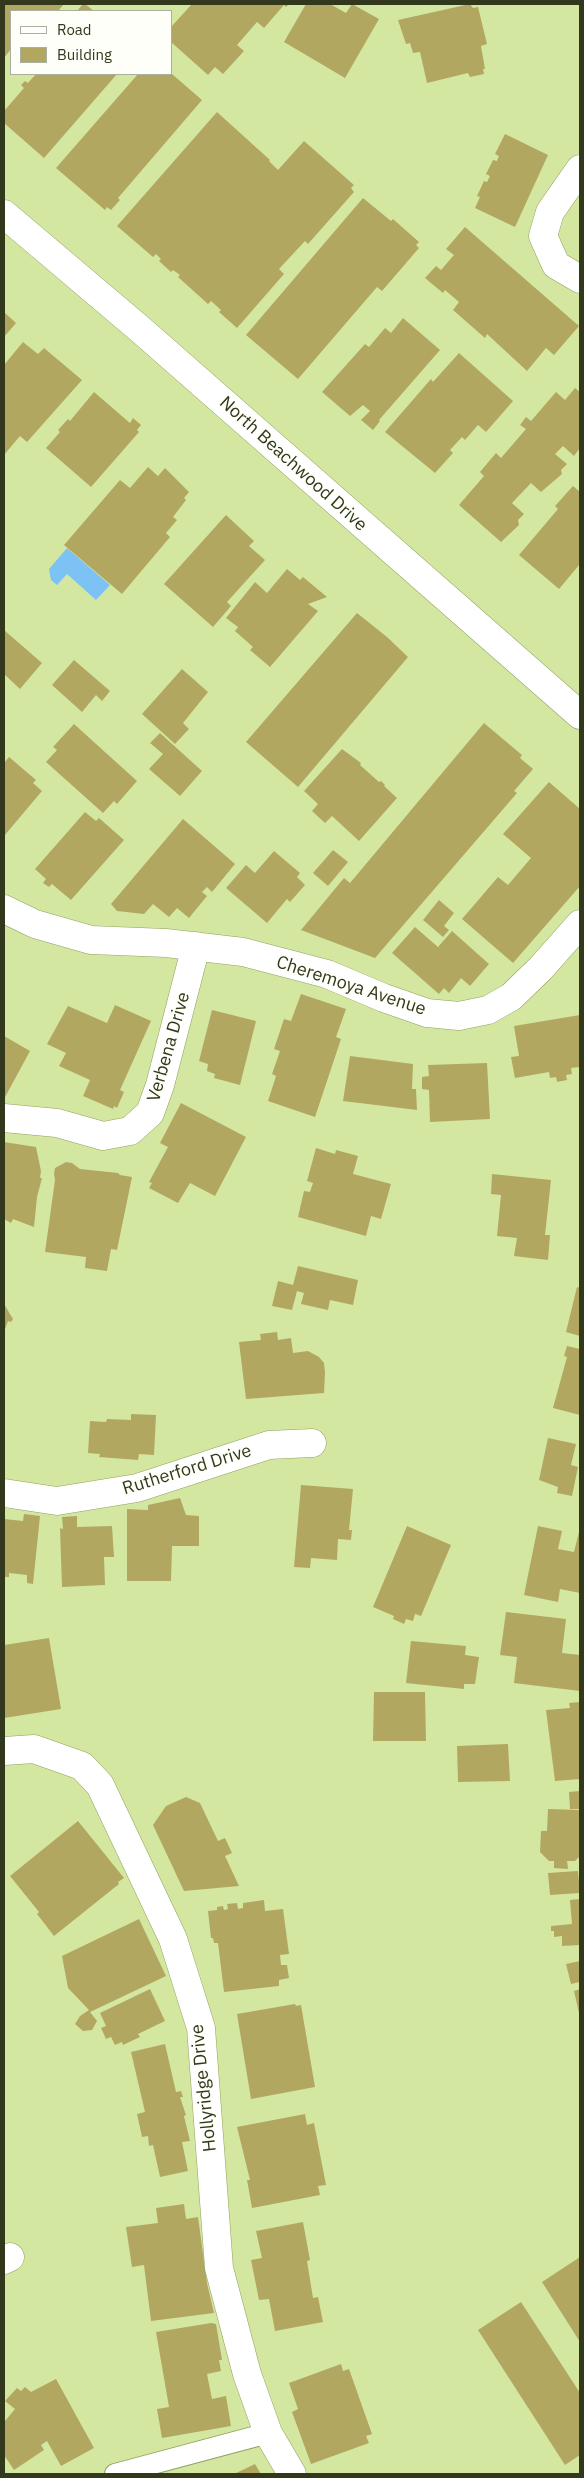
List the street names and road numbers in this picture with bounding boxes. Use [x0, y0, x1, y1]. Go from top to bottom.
street label: North Beachwood Drive [215, 392, 371, 536]
street label: Cheremoya Avenue [273, 952, 429, 1020]
street label: Verbena Drive [143, 990, 195, 1104]
street label: Rutherford Drive [120, 1440, 254, 1500]
street label: Hollyridge Drive [187, 2023, 221, 2153]

